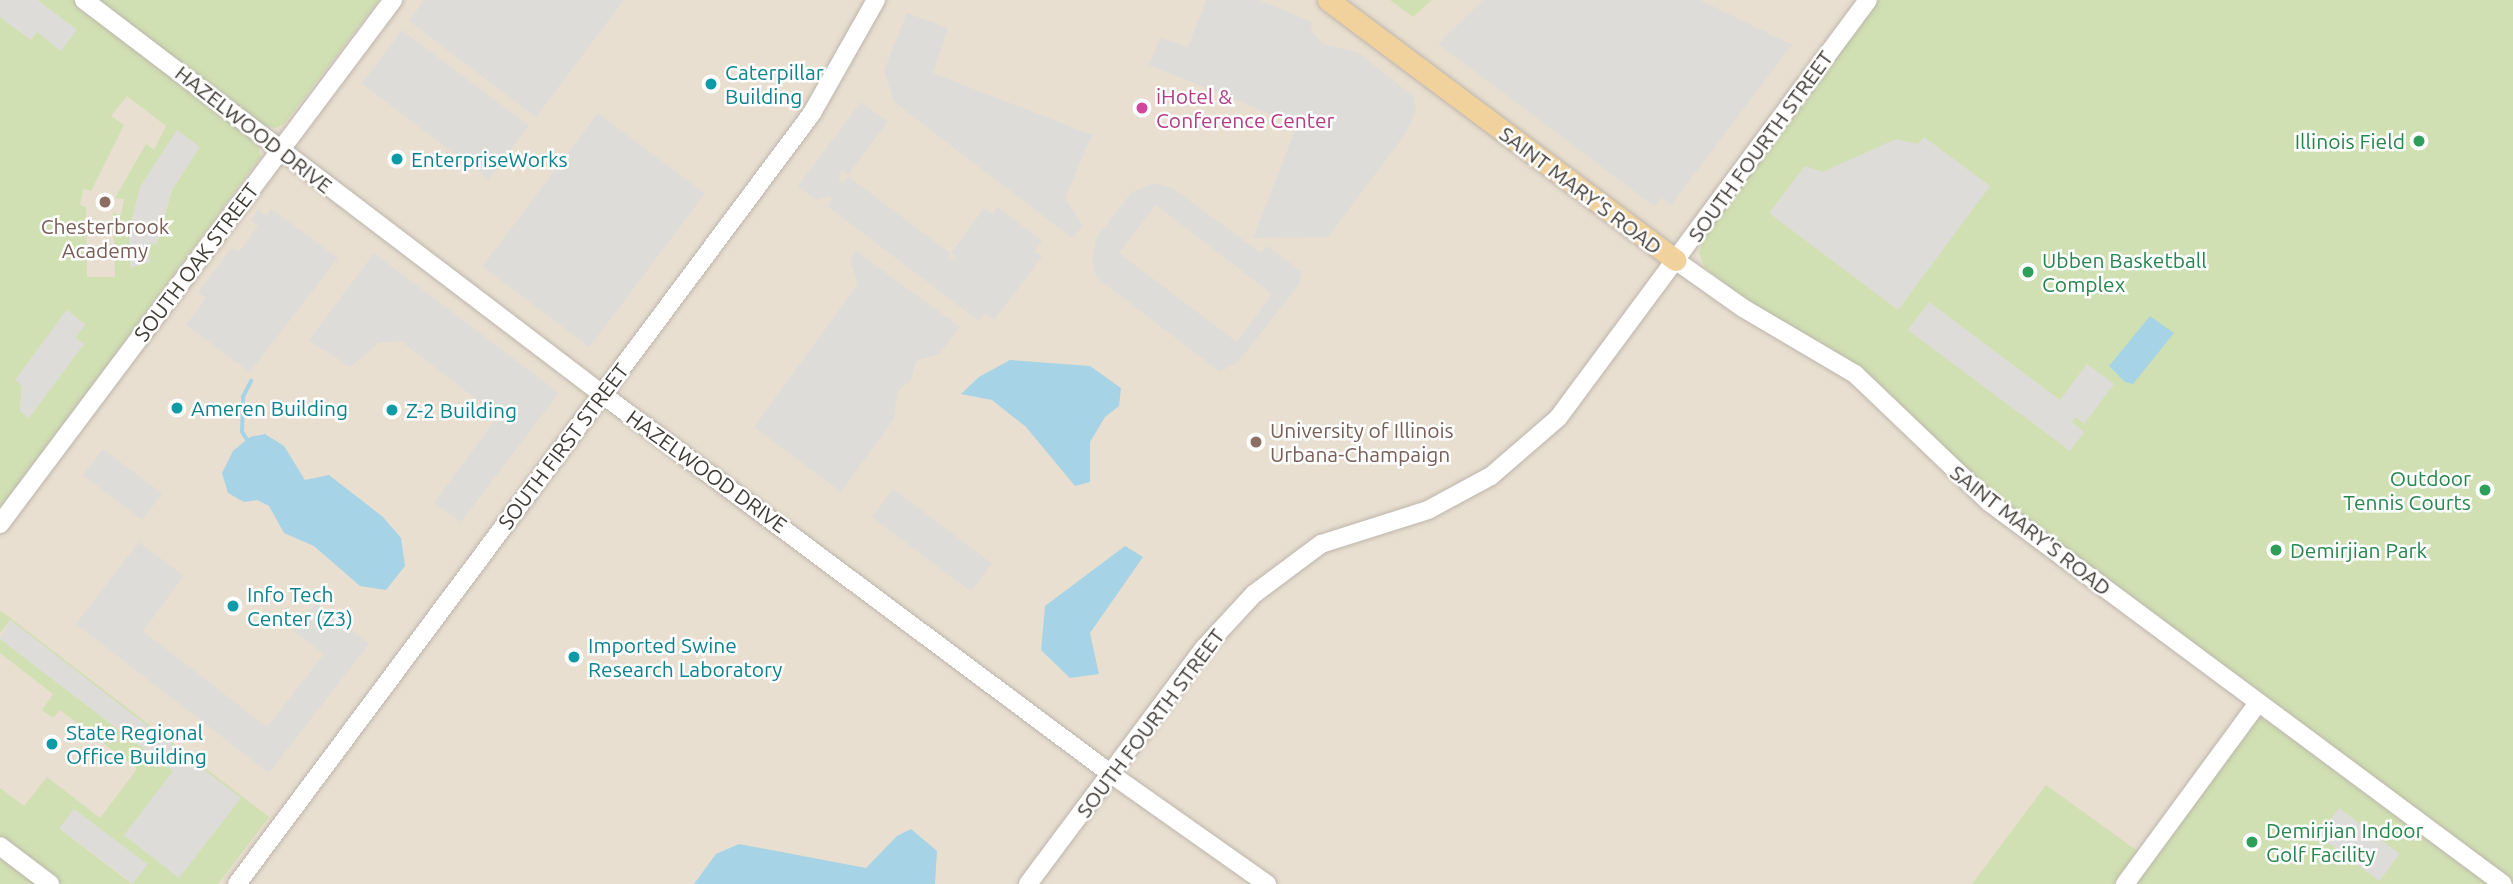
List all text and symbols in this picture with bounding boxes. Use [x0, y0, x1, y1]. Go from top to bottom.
street label: SOUTH FOURTH STREET [1682, 46, 1838, 246]
place label: Caterpillar Building [725, 59, 824, 109]
street label: HAZELWOOD DRIVE [170, 60, 338, 198]
marker: Caterpillar Building [703, 76, 719, 92]
place label: iHotel & Conference Center [1156, 83, 1335, 133]
marker: iHotel & Conference Center [1134, 100, 1150, 116]
street label: SAINT MARY'S ROAD [1495, 121, 1667, 259]
place label: Illinois Field [2295, 128, 2405, 154]
marker: Illinois Field [2411, 133, 2427, 149]
place label: EnterpriseWorks [411, 146, 568, 172]
marker: EnterpriseWorks [389, 151, 405, 167]
street label: SOUTH OAK STREET [128, 178, 264, 346]
marker: Chesterbrook Academy [97, 194, 113, 210]
place label: Chesterbrook Academy [41, 213, 169, 263]
place label: Ubben Basketball Complex [2042, 247, 2207, 297]
marker: Ubben Basketball Complex [2020, 264, 2036, 280]
street label: SOUTH FIRST STREET [493, 358, 633, 534]
place label: Ameren Building [191, 395, 348, 421]
place label: Z-2 Building [406, 397, 517, 423]
marker: Ameren Building [169, 400, 185, 416]
marker: Z-2 Building [384, 402, 400, 418]
street label: HAZELWOOD DRIVE [622, 404, 792, 538]
place label: University of Illinois Urbana-Champaign [1270, 417, 1454, 467]
marker: University of Illinois Urbana-Champaign [1248, 434, 1264, 450]
street label: SAINT MARY'S ROAD [1946, 459, 2116, 601]
place label: Outdoor Tennis Courts [2343, 465, 2471, 515]
marker: Outdoor Tennis Courts [2477, 482, 2493, 498]
place label: Demirjian Park [2290, 537, 2427, 563]
marker: Demirjian Park [2268, 542, 2284, 558]
place label: Info Tech Center (Z3) [247, 581, 353, 631]
marker: Info Tech Center (Z3) [225, 598, 241, 614]
street label: SOUTH FOURTH STREET [1071, 624, 1229, 822]
place label: Imported Swine Research Laboratory [588, 632, 782, 682]
marker: Imported Swine Research Laboratory [566, 649, 582, 665]
place label: State Regional Office Building [66, 719, 207, 769]
marker: State Regional Office Building [44, 736, 60, 752]
place label: Demirjian Indoor Golf Facility [2266, 817, 2424, 867]
marker: Demirjian Indoor Golf Facility [2244, 834, 2260, 850]

